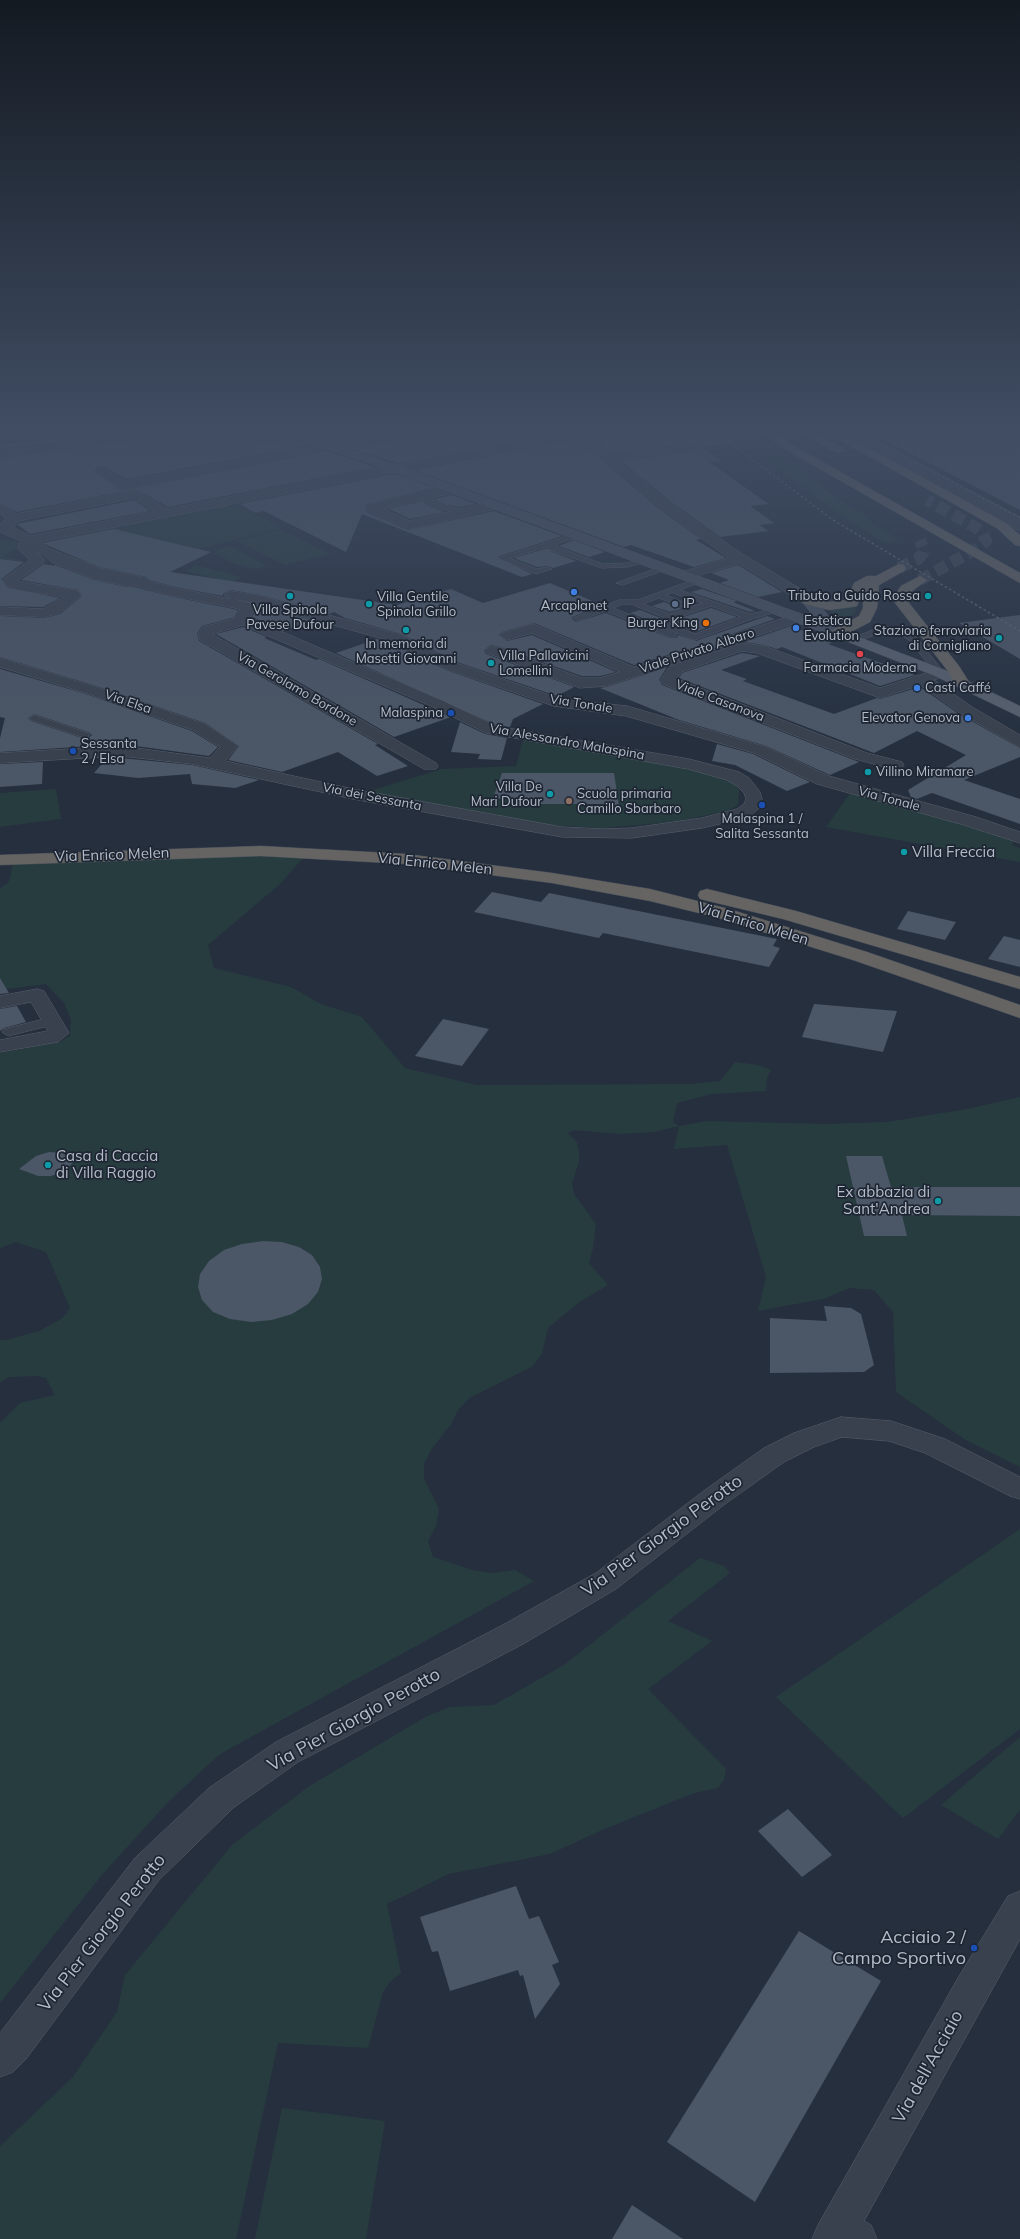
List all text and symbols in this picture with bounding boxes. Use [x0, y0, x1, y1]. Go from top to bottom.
marker: Arcaplanet [569, 587, 579, 597]
place label: Tributo a Guido Rossa [788, 588, 920, 604]
place label: Villa Gentile Spinola Grillo [377, 589, 456, 620]
marker: Villa Spinola Pavese Dufour [285, 591, 295, 601]
marker: Tributo a Guido Rossa [923, 591, 933, 601]
place label: IP [683, 596, 695, 612]
place label: Arcaplanet [541, 598, 607, 614]
marker: Villa Gentile Spinola Grillo [364, 599, 374, 609]
marker: IP [670, 599, 680, 609]
place label: Villa Spinola Pavese Dufour [246, 602, 334, 633]
place label: Estetica Evolution [804, 613, 859, 644]
place label: Burger King [627, 615, 698, 631]
marker: Burger King [701, 618, 711, 628]
marker: Estetica Evolution [791, 623, 801, 633]
place label: Stazione ferroviaria di Cornigliano [874, 623, 991, 654]
marker: In memoria di Masetti Giovanni [401, 625, 411, 635]
street label: Viale Privato Albaro [638, 625, 756, 677]
marker: Stazione ferroviaria di Cornigliano [994, 633, 1004, 643]
place label: In memoria di Masetti Giovanni [356, 636, 456, 667]
street label: Via Gerolamo Bordone [234, 648, 360, 730]
place label: Villa Pallavicini Lomellini [499, 648, 589, 679]
marker: Farmacia Moderna [855, 649, 865, 659]
marker: Villa Pallavicini Lomellini [486, 658, 496, 668]
place label: Farmacia Moderna [803, 660, 917, 676]
street label: Viale Casanova [673, 677, 767, 725]
place label: Casti Caffé [925, 680, 991, 696]
marker: Casti Caffé [912, 683, 922, 693]
street label: Via Elsa [103, 687, 153, 717]
street label: Via Tonale [549, 691, 613, 717]
place label: Malaspina [380, 705, 443, 721]
marker: Malaspina [446, 708, 456, 718]
place label: Elevator Genova [862, 710, 960, 726]
marker: Elevator Genova [963, 713, 973, 723]
street label: Via Alessandro Malaspina [488, 721, 646, 763]
place label: Sessanta 2 / Elsa [81, 736, 137, 767]
marker: Sessanta 2 / Elsa [68, 746, 78, 756]
place label: Villino Miramare [876, 764, 974, 780]
marker: Villino Miramare [863, 767, 873, 777]
place label: Villa De Mari Dufour [471, 779, 542, 810]
street label: Via dei Sessanta [321, 780, 423, 814]
street label: Via Tonale [856, 783, 922, 815]
place label: Scuola primaria Camillo Sbarbaro [577, 786, 681, 817]
marker: Villa De Mari Dufour [545, 789, 555, 799]
marker: Scuola primaria Camillo Sbarbaro [564, 796, 574, 806]
marker: Malaspina 1 / Salita Sessanta [757, 800, 767, 810]
place label: Malaspina 1 / Salita Sessanta [715, 811, 809, 842]
place label: Villa Freccia [912, 843, 995, 861]
street label: Via Enrico Melen [54, 844, 170, 866]
marker: Villa Freccia [899, 847, 909, 857]
street label: Via Enrico Melen [377, 849, 493, 879]
street label: Via Enrico Melen [695, 899, 811, 949]
place label: Casa di Caccia di Villa Raggio [56, 1147, 158, 1182]
marker: Casa di Caccia di Villa Raggio [43, 1160, 53, 1170]
place label: Ex abbazia di Sant'Andrea [836, 1183, 930, 1218]
marker: Ex abbazia di Sant'Andrea [933, 1196, 943, 1206]
street label: Via Pier Giorgio Perotto [577, 1470, 747, 1602]
street label: Via Pier Giorgio Perotto [264, 1664, 444, 1776]
street label: Via Pier Giorgio Perotto [34, 1850, 170, 2016]
place label: Acciaio 2 / Campo Sportivo [832, 1927, 966, 1970]
marker: Acciaio 2 / Campo Sportivo [969, 1943, 979, 1953]
street label: Via dell'Acciaio [888, 2007, 968, 2127]

